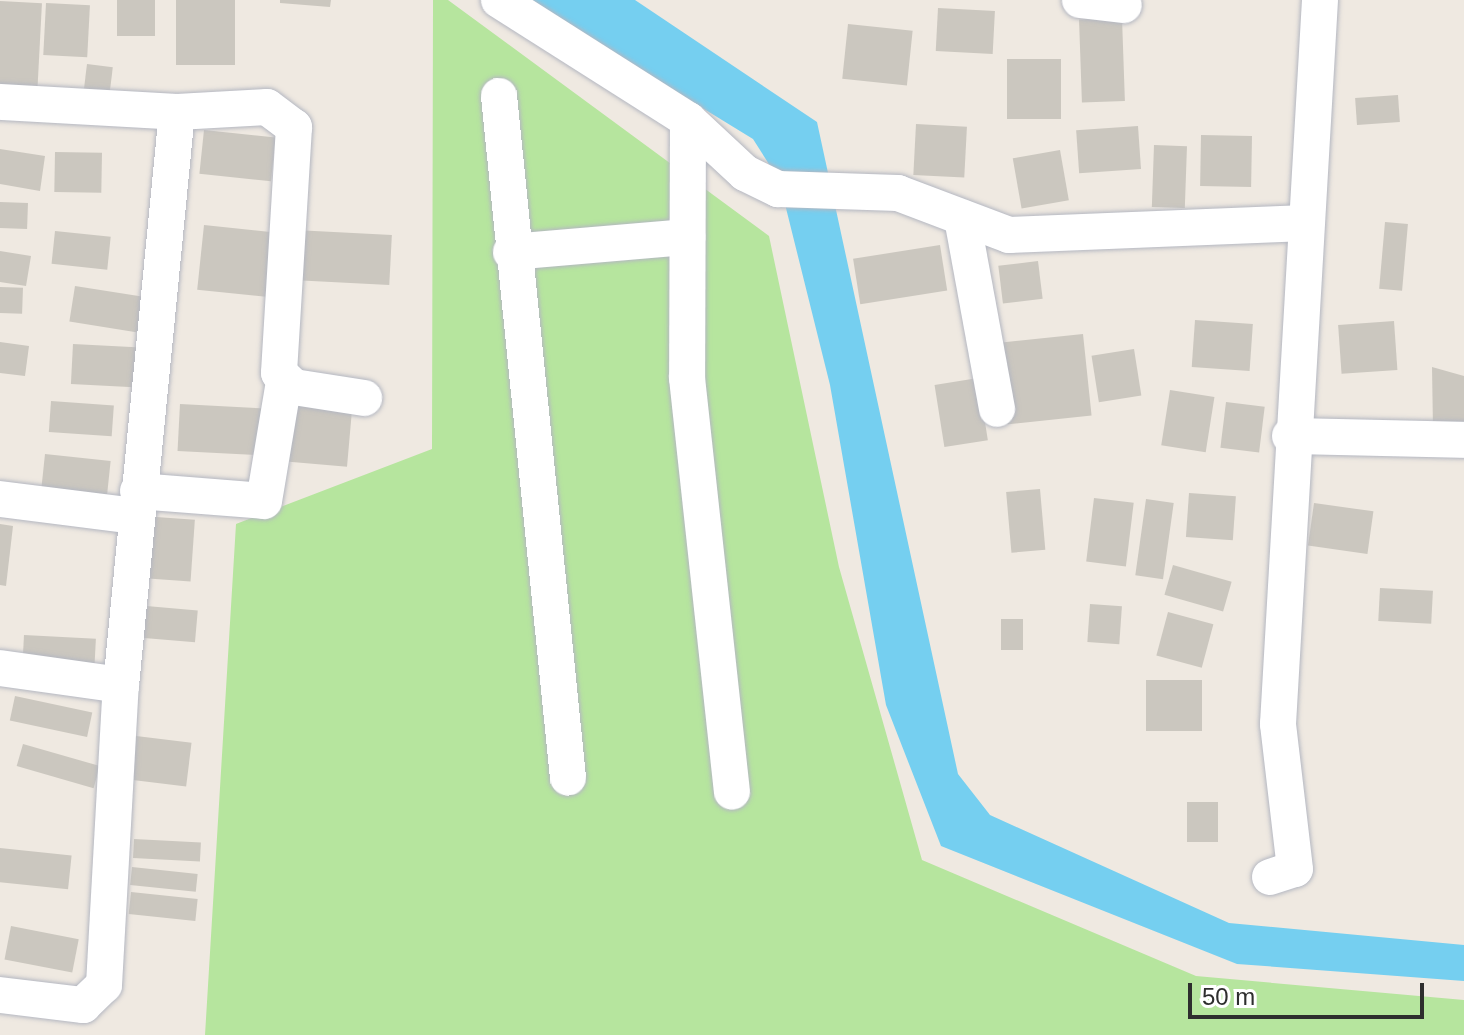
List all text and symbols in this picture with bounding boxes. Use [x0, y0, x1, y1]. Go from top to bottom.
scale bar [1192, 967, 1428, 1017]
text: 50 m [1202, 983, 1255, 1010]

